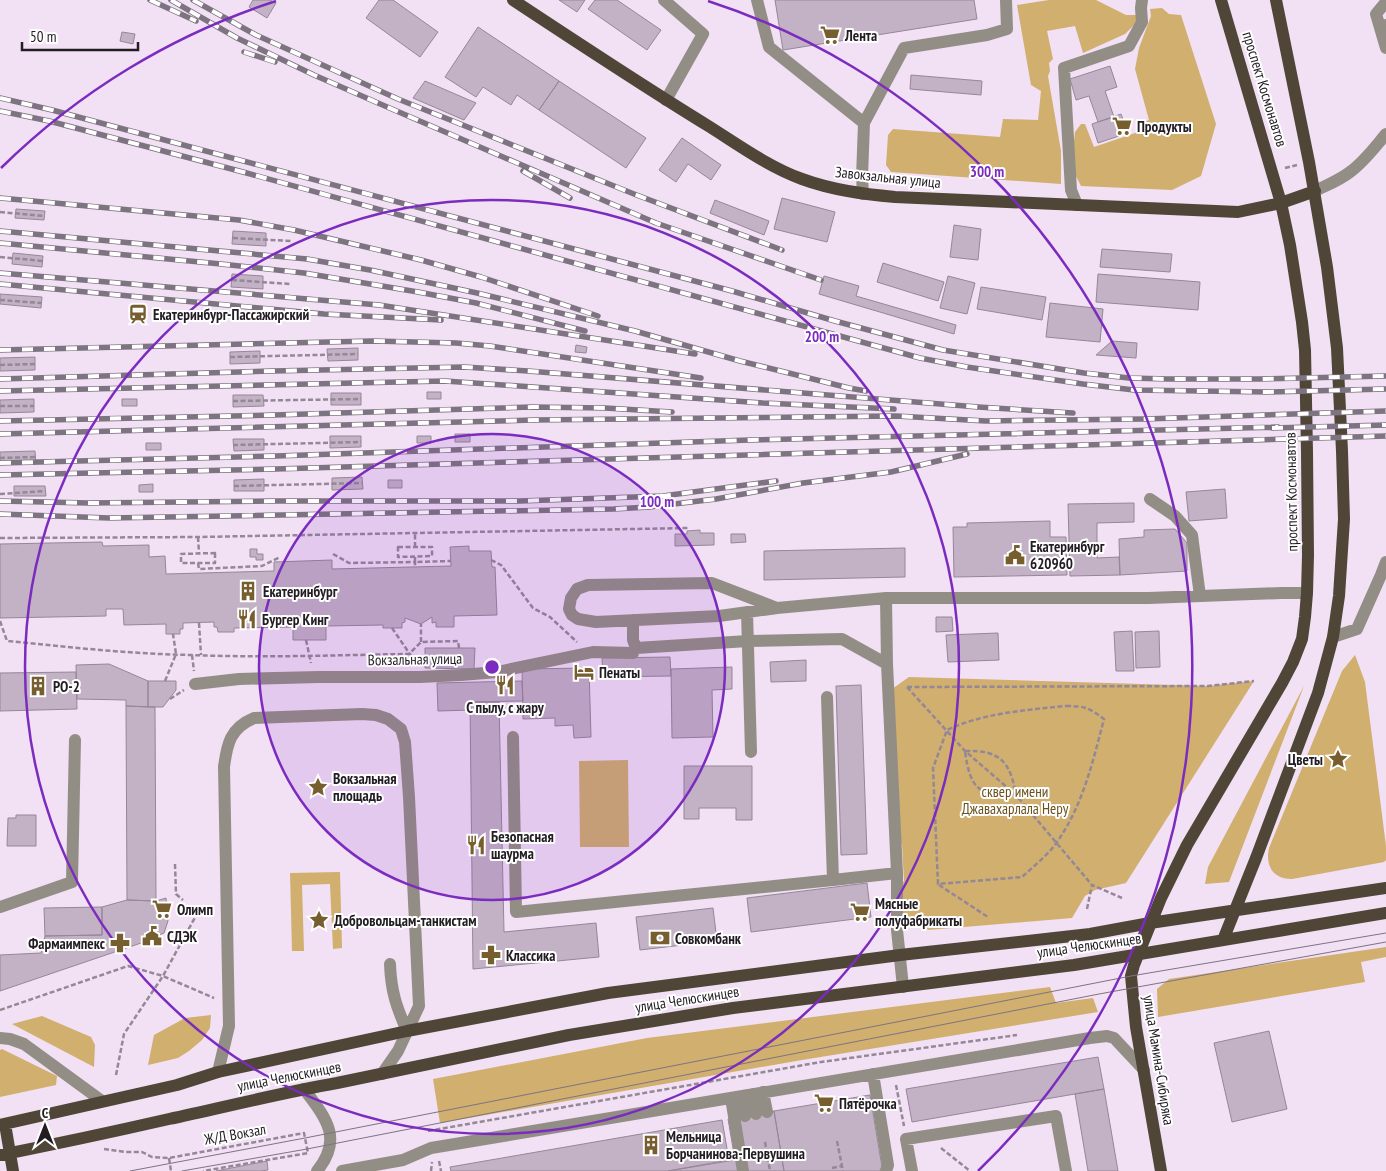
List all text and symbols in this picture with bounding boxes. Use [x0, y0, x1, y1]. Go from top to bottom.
scale bar [22, 20, 139, 52]
supermarket icon: Лента [819, 24, 841, 46]
place label: Лента [844, 26, 877, 45]
text: 50 m [30, 27, 56, 46]
street label: проспект Космонавтов [1238, 29, 1292, 149]
supermarket icon: Продукты [1111, 115, 1133, 137]
place label: Продукты [1137, 117, 1192, 136]
street label: Завокзальная улица [834, 162, 942, 192]
text: 300 m [970, 162, 1004, 181]
station icon: Екатеринбург-Пассажирский [127, 303, 149, 325]
place label: Екатеринбург-Пассажирский [153, 305, 309, 324]
text: 200 m [805, 327, 839, 346]
street label: проспект Космонавтов [1280, 432, 1302, 552]
text: 100 m [640, 492, 674, 511]
place label: Екатеринбург 620960 [1030, 537, 1105, 573]
public building icon: Екатеринбург 620960 [1004, 544, 1026, 566]
building icon: Екатеринбург [237, 580, 259, 602]
place label: Екатеринбург [263, 582, 338, 601]
restaurant icon: Бургер Кинг [236, 608, 258, 630]
place label: Бургер Кинг [262, 610, 329, 629]
street label: Вокзальная улица [368, 649, 462, 669]
centre of rings [483, 658, 501, 676]
hotel icon: Пенаты [573, 661, 595, 683]
place label: Пенаты [599, 663, 640, 682]
restaurant icon: С пылу, с жару [494, 674, 516, 696]
building icon: РО-2 [27, 675, 49, 697]
place label: РО-2 [53, 677, 80, 696]
place label: С пылу, с жару [466, 698, 545, 717]
place icon: Цветы [1327, 748, 1349, 770]
place label: Цветы [1288, 750, 1323, 769]
place label: Вокзальная площадь [333, 769, 397, 805]
place icon: Вокзальная площадь [307, 776, 329, 798]
park label: сквер имени Джавахарлала Неру [962, 782, 1069, 818]
place label: Безопасная шаурма [491, 827, 554, 863]
restaurant icon: Безопасная шаурма [465, 834, 487, 856]
place label: Мясные полуфабрикаты [875, 894, 962, 930]
supermarket icon: Олимп [151, 898, 173, 920]
place label: Олимп [177, 900, 213, 919]
supermarket icon: Мясные полуфабрикаты [849, 901, 871, 923]
place icon: Добровольцам-танкистам [308, 909, 330, 931]
place label: Добровольцам-танкистам [334, 911, 477, 930]
public building icon: СДЭК [141, 925, 163, 947]
place label: СДЭК [167, 927, 198, 946]
bank icon: Совкомбанк [649, 927, 671, 949]
street label: улица Челюскинцев [1036, 928, 1142, 962]
place label: Совкомбанк [675, 929, 742, 948]
pharmacy icon: Фармаимпекс [109, 932, 131, 954]
place label: Фармаимпекс [28, 934, 106, 953]
pharmacy icon: Классика [480, 944, 502, 966]
place label: Классика [506, 946, 555, 965]
street label: улица Челюскинцев [634, 981, 740, 1017]
street label: улица Мамина-Сибиряка [1139, 994, 1179, 1126]
street label: улица Челюскинцев [236, 1057, 342, 1095]
supermarket icon: Пятёрочка [813, 1092, 835, 1114]
place label: Пятёрочка [839, 1094, 897, 1113]
north arrow [20, 1101, 70, 1151]
text: С [42, 1104, 49, 1122]
street label: Ж/Д Вокзал [202, 1119, 267, 1149]
place label: Мельница Борчанинова-Первушина [666, 1127, 805, 1163]
building icon: Мельница Борчанинова-Первушина [640, 1134, 662, 1156]

